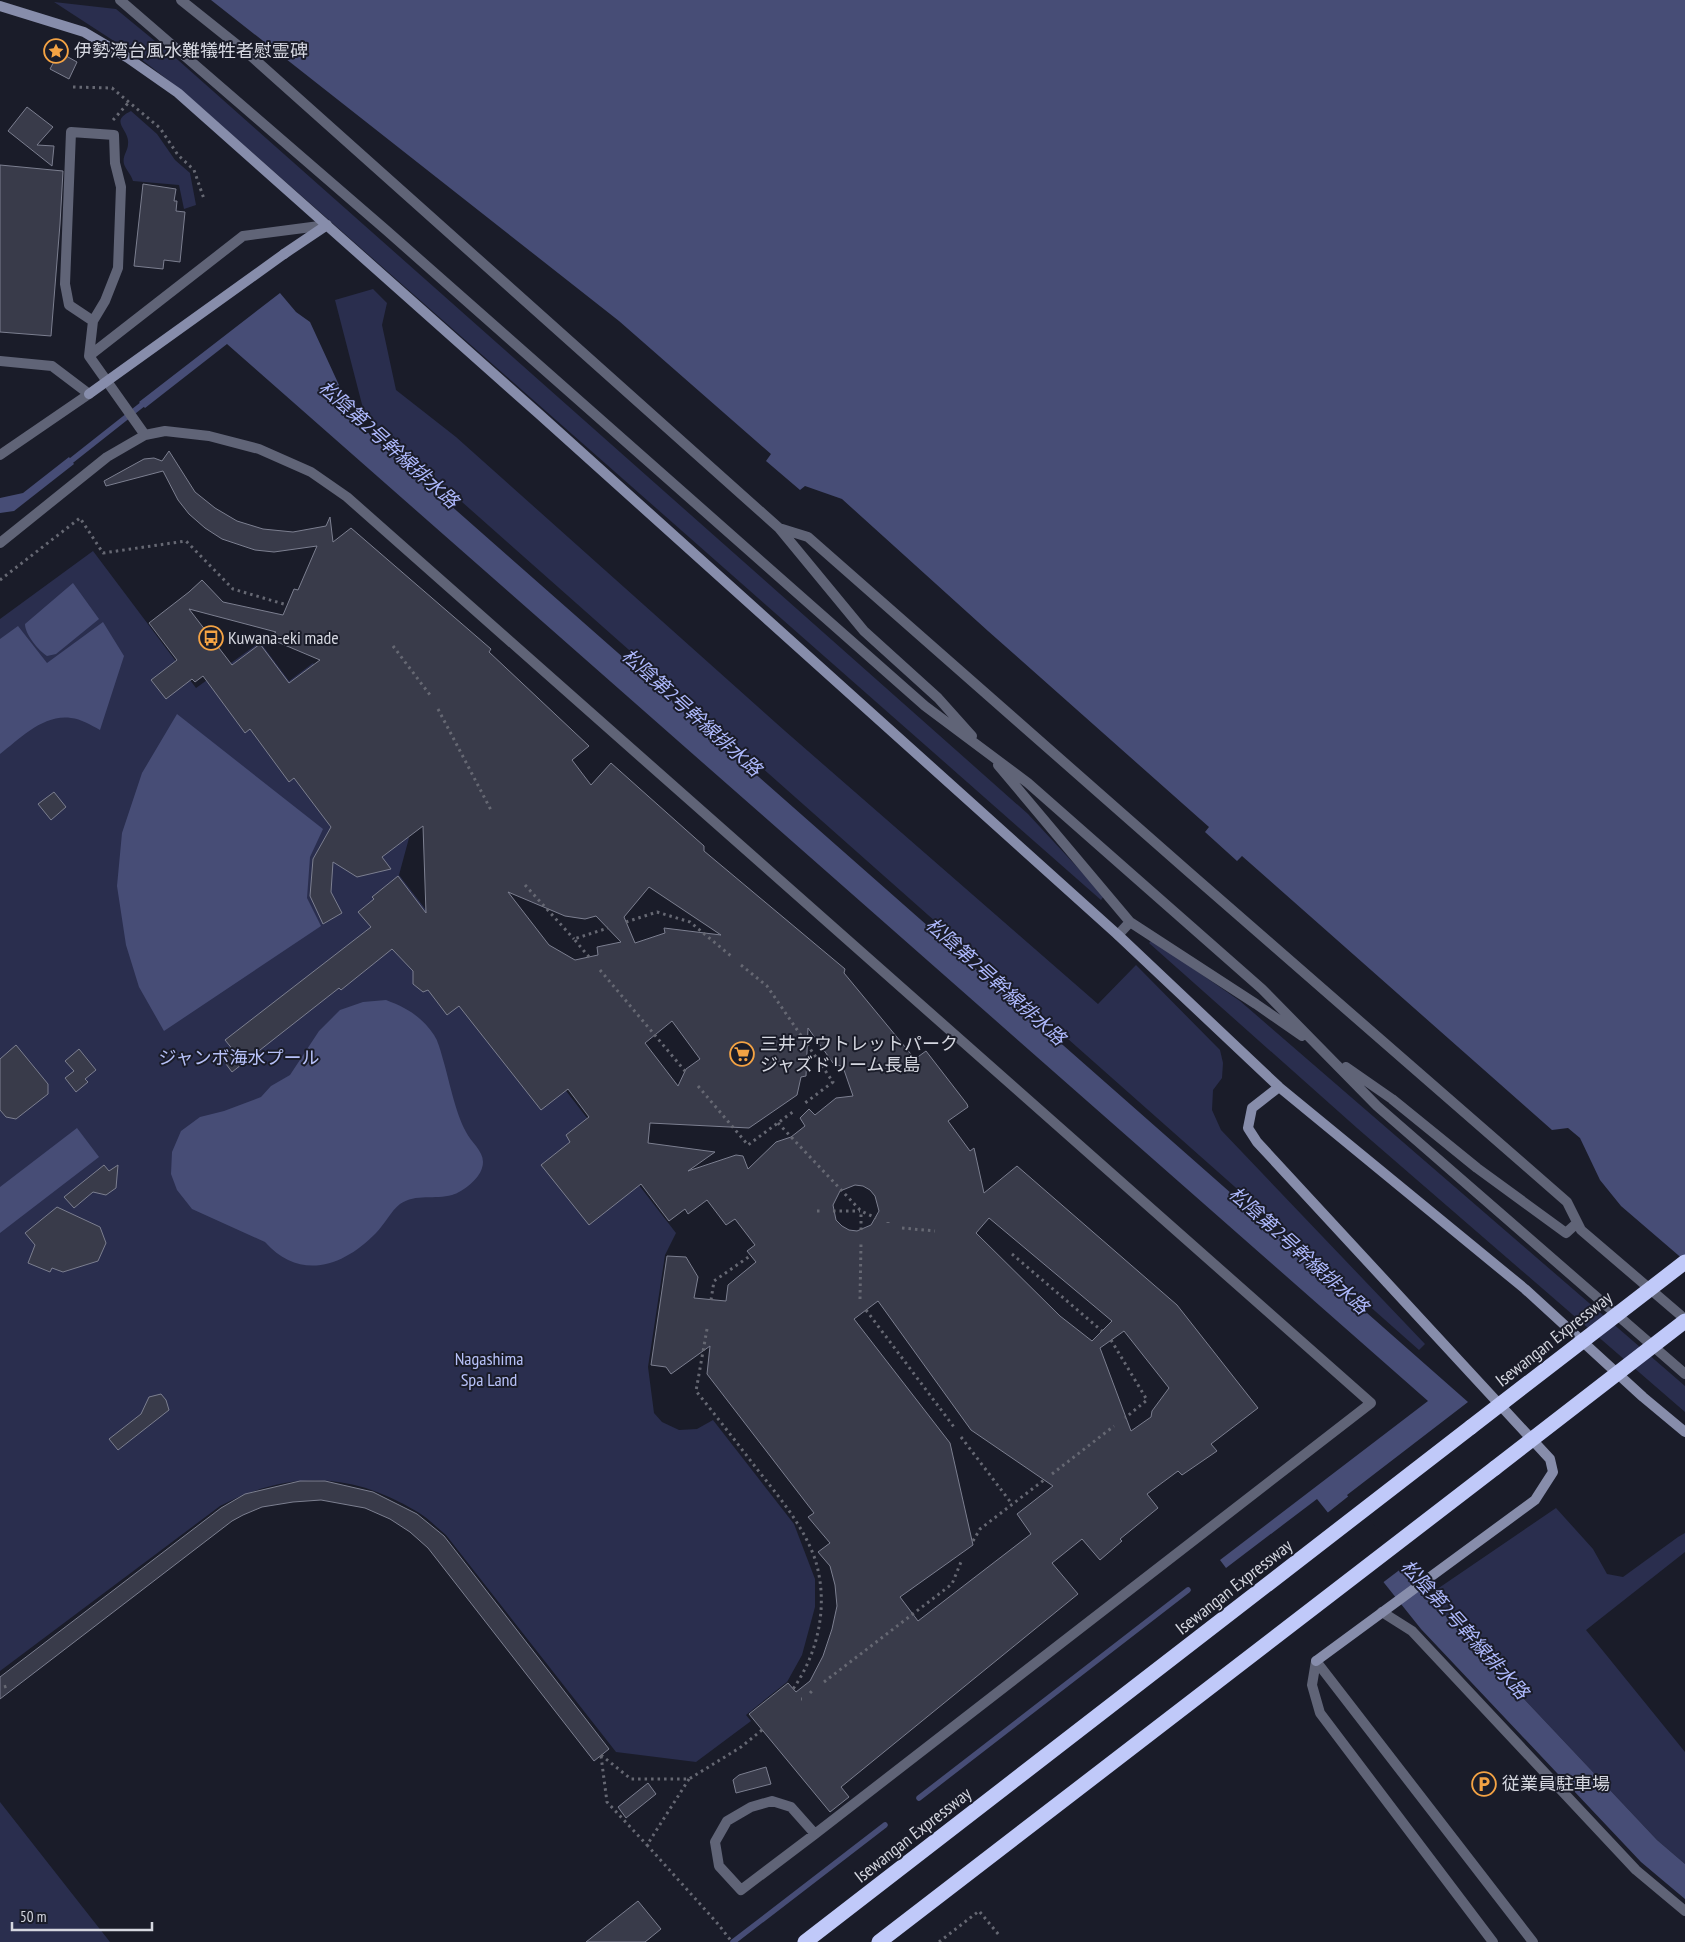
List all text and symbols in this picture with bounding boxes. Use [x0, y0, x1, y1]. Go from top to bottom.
place icon: 伊勢湾台風水難犠牲者慰霊碑 [43, 38, 69, 64]
place label: 伊勢湾台風水難犠牲者慰霊碑 [74, 39, 308, 62]
water label: 松陰第2号幹線排水路 [314, 375, 465, 514]
bus stop icon: Kuwana-eki made [198, 625, 224, 651]
place label: Kuwana-eki made [228, 626, 339, 649]
water label: 松陰第2号幹線排水路 [617, 643, 768, 782]
water label: 松陰第2号幹線排水路 [921, 912, 1072, 1051]
place label: 三井アウトレットパーク ジャズドリーム長島 [760, 1032, 958, 1076]
supermarket icon: 三井アウトレットパーク ジャズドリーム長島 [729, 1041, 755, 1067]
park label: ジャンボ海水プール [158, 1046, 320, 1069]
water label: 松陰第2号幹線排水路 [1224, 1181, 1375, 1320]
street label: Isewangan Expressway [1491, 1286, 1617, 1391]
park label: Nagashima Spa Land [455, 1347, 523, 1391]
street label: Isewangan Expressway [1171, 1534, 1297, 1639]
water label: 松陰第2号幹線排水路 [1396, 1554, 1535, 1705]
parking icon: 従業員駐車場 [1471, 1771, 1497, 1797]
place label: 従業員駐車場 [1502, 1772, 1610, 1795]
street label: Isewangan Expressway [850, 1782, 976, 1887]
scale bar [12, 1900, 152, 1932]
text: 50 m [20, 1907, 46, 1926]

